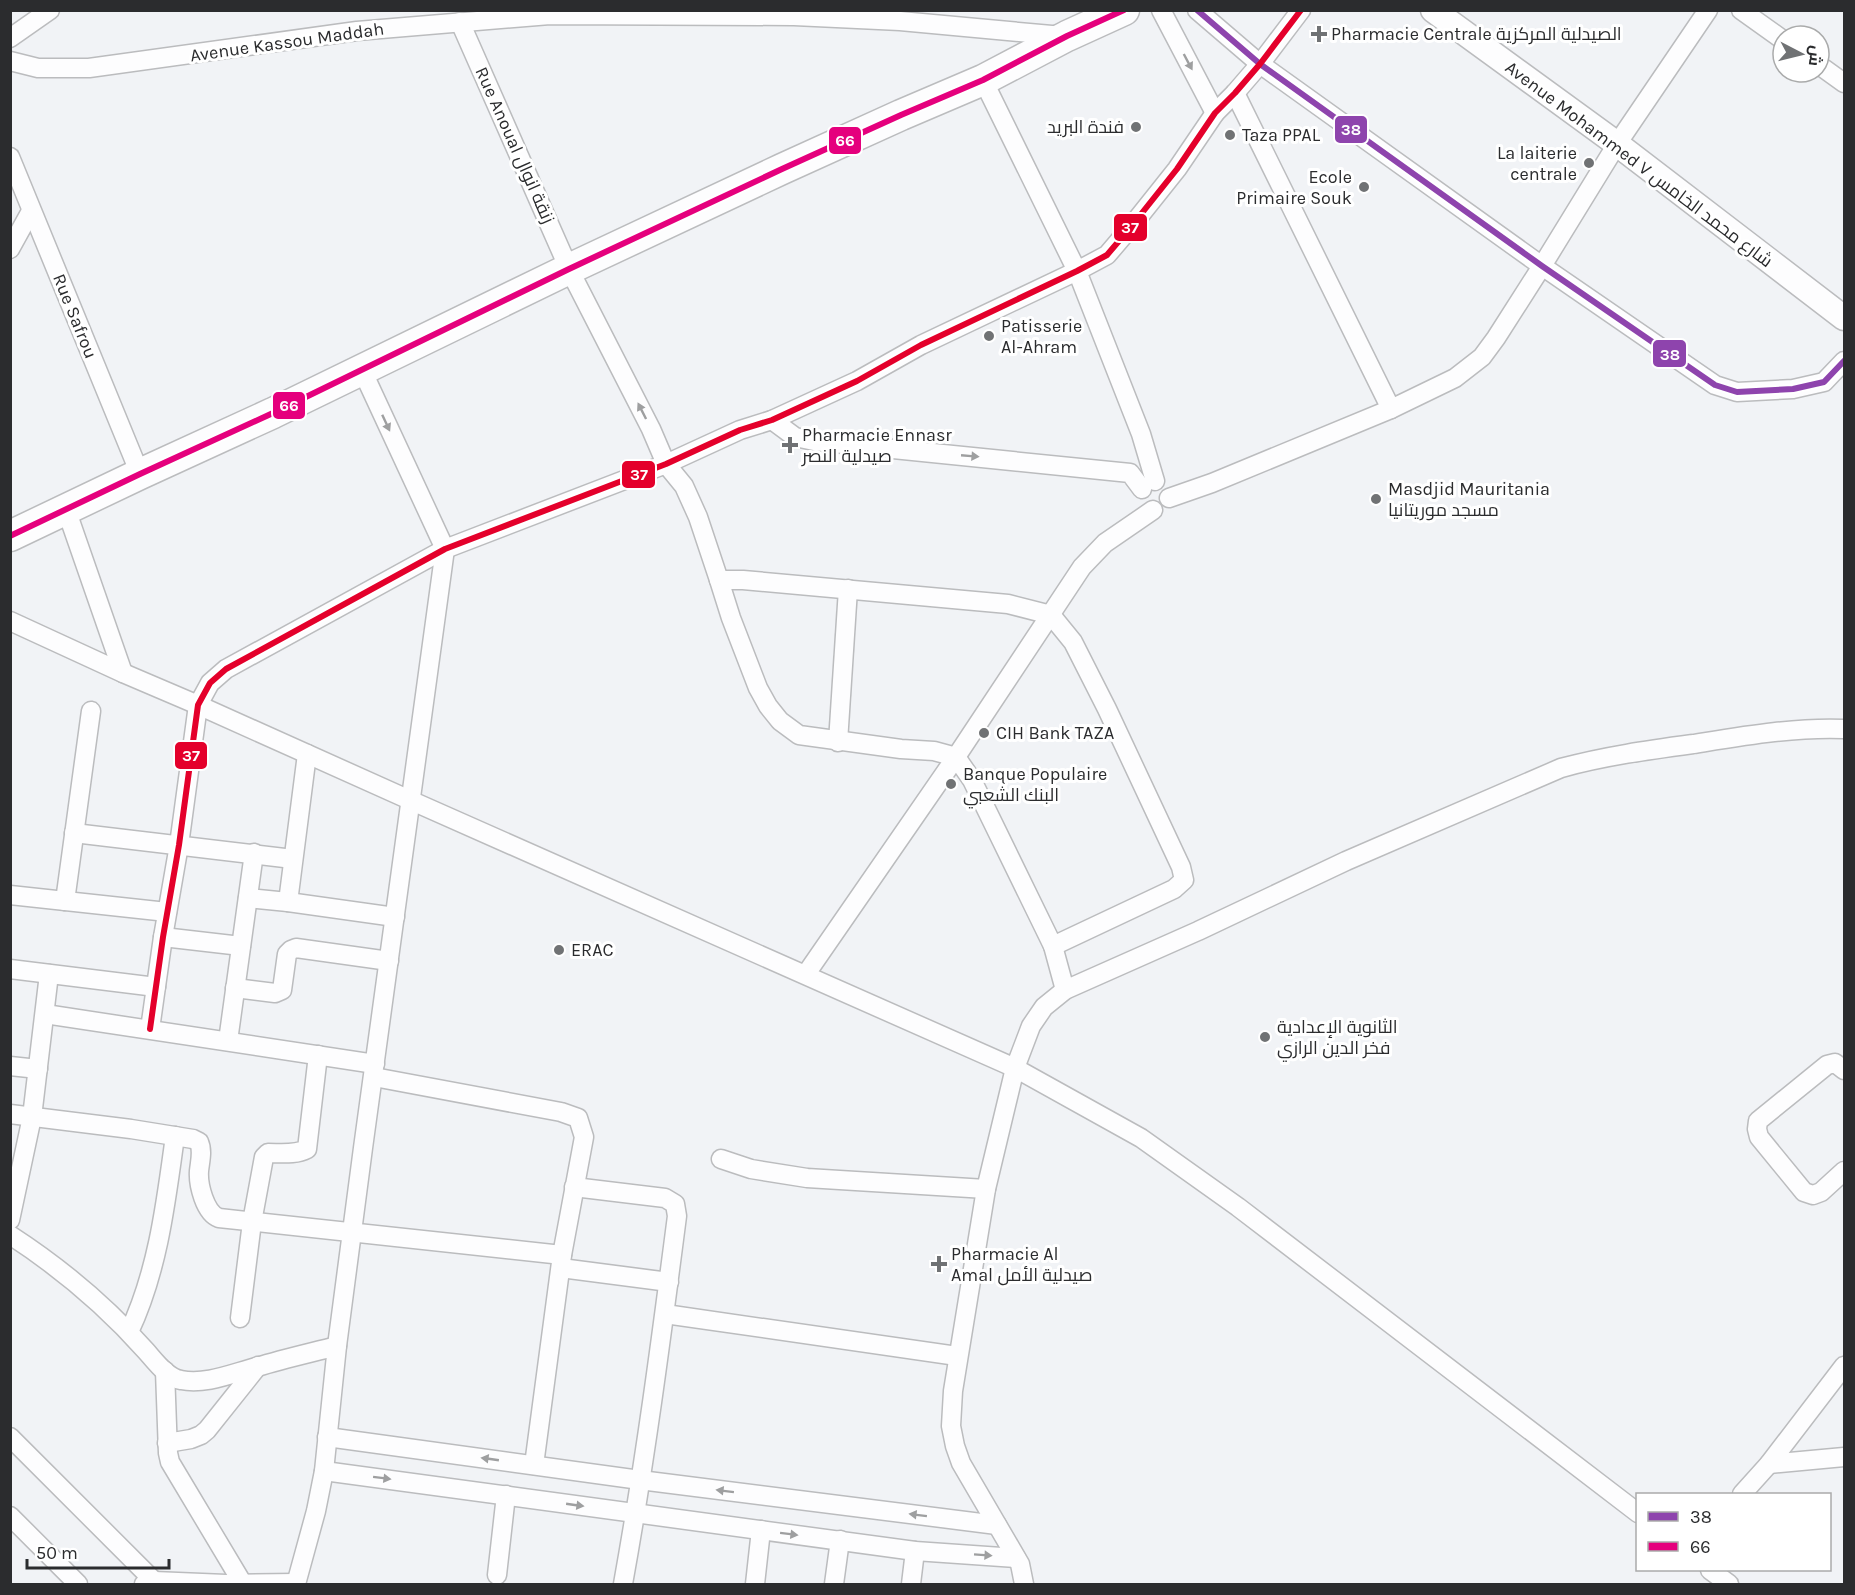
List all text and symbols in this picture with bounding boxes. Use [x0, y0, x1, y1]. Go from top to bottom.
street label: Avenue Kassou Maddah [189, 17, 385, 67]
place label: Pharmacie Centrale الصيدلية المركزية [1331, 23, 1622, 45]
north arrow [1771, 24, 1831, 84]
marker: Pharmacie Centrale الصيدلية المركزية [1312, 27, 1326, 41]
text: ش [1805, 44, 1826, 67]
one-way arrow [1183, 53, 1193, 70]
street label: Avenue Mohammed V شارع محمد الخامس [1500, 56, 1777, 273]
street label: Rue Anoual زنقة انوال [471, 63, 559, 227]
line badge: 38 [1334, 115, 1368, 144]
place label: فندة البريد [1047, 116, 1124, 138]
marker: فندة البريد [1129, 120, 1143, 134]
text: 38 [1341, 120, 1361, 139]
place label: Taza PPAL [1242, 124, 1321, 146]
line badge: 66 [828, 126, 862, 155]
marker: Taza PPAL [1223, 128, 1237, 142]
text: 66 [835, 131, 855, 150]
place label: La laiterie centrale [1497, 142, 1577, 185]
marker: La laiterie centrale [1582, 156, 1596, 170]
place label: Ecole Primaire Souk [1236, 166, 1352, 209]
marker: Ecole Primaire Souk [1357, 180, 1371, 194]
line badge: 37 [1113, 213, 1148, 242]
text: 37 [1121, 218, 1139, 237]
street label: Rue Safrou [48, 270, 102, 362]
place label: Patisserie Al-Ahram [1001, 315, 1082, 358]
marker: Patisserie Al-Ahram [982, 329, 996, 343]
line badge: 38 [1652, 339, 1687, 368]
text: 38 [1660, 345, 1680, 364]
line badge: 66 [272, 391, 306, 420]
text: 66 [279, 396, 299, 415]
one-way arrow [637, 402, 646, 419]
one-way arrow [382, 414, 391, 431]
place label: Pharmacie Ennasr صيدلية النصر [801, 424, 952, 467]
marker: Pharmacie Ennasr صيدلية النصر [783, 438, 797, 452]
one-way arrow [961, 451, 980, 461]
line badge: 37 [621, 460, 656, 489]
text: 37 [630, 465, 648, 484]
place label: Masdjid Mauritania مسجد موريتانيا [1388, 478, 1550, 521]
marker: Masdjid Mauritania مسجد موريتانيا [1369, 492, 1383, 506]
place label: CIH Bank TAZA [996, 722, 1114, 744]
marker: CIH Bank TAZA [977, 726, 991, 740]
line badge: 37 [174, 741, 208, 770]
text: 37 [182, 746, 200, 765]
place label: Banque Populaire البنك الشعبي [963, 763, 1107, 809]
marker: Banque Populaire البنك الشعبي [944, 777, 958, 791]
place label: ERAC [571, 939, 614, 961]
marker: ERAC [552, 943, 566, 957]
place label: الثانوية الإعدادية فخر الدين الرازي [1277, 1016, 1398, 1062]
marker: الثانوية الإعدادية فخر الدين الرازي [1258, 1030, 1272, 1044]
place label: Pharmacie Al Amal صيدلية الأمل [951, 1243, 1093, 1286]
marker: Pharmacie Al Amal صيدلية الأمل [932, 1257, 946, 1271]
one-way arrow [481, 1454, 500, 1463]
one-way arrow [372, 1474, 391, 1483]
one-way arrow [715, 1486, 734, 1496]
legend [1636, 1493, 1831, 1571]
one-way arrow [565, 1500, 584, 1509]
text: 38 [1690, 1506, 1712, 1528]
one-way arrow [909, 1510, 928, 1520]
one-way arrow [779, 1529, 798, 1538]
scale bar [27, 1532, 170, 1570]
text: 66 [1690, 1536, 1711, 1558]
text: 50 m [36, 1542, 78, 1564]
one-way arrow [973, 1551, 992, 1560]

